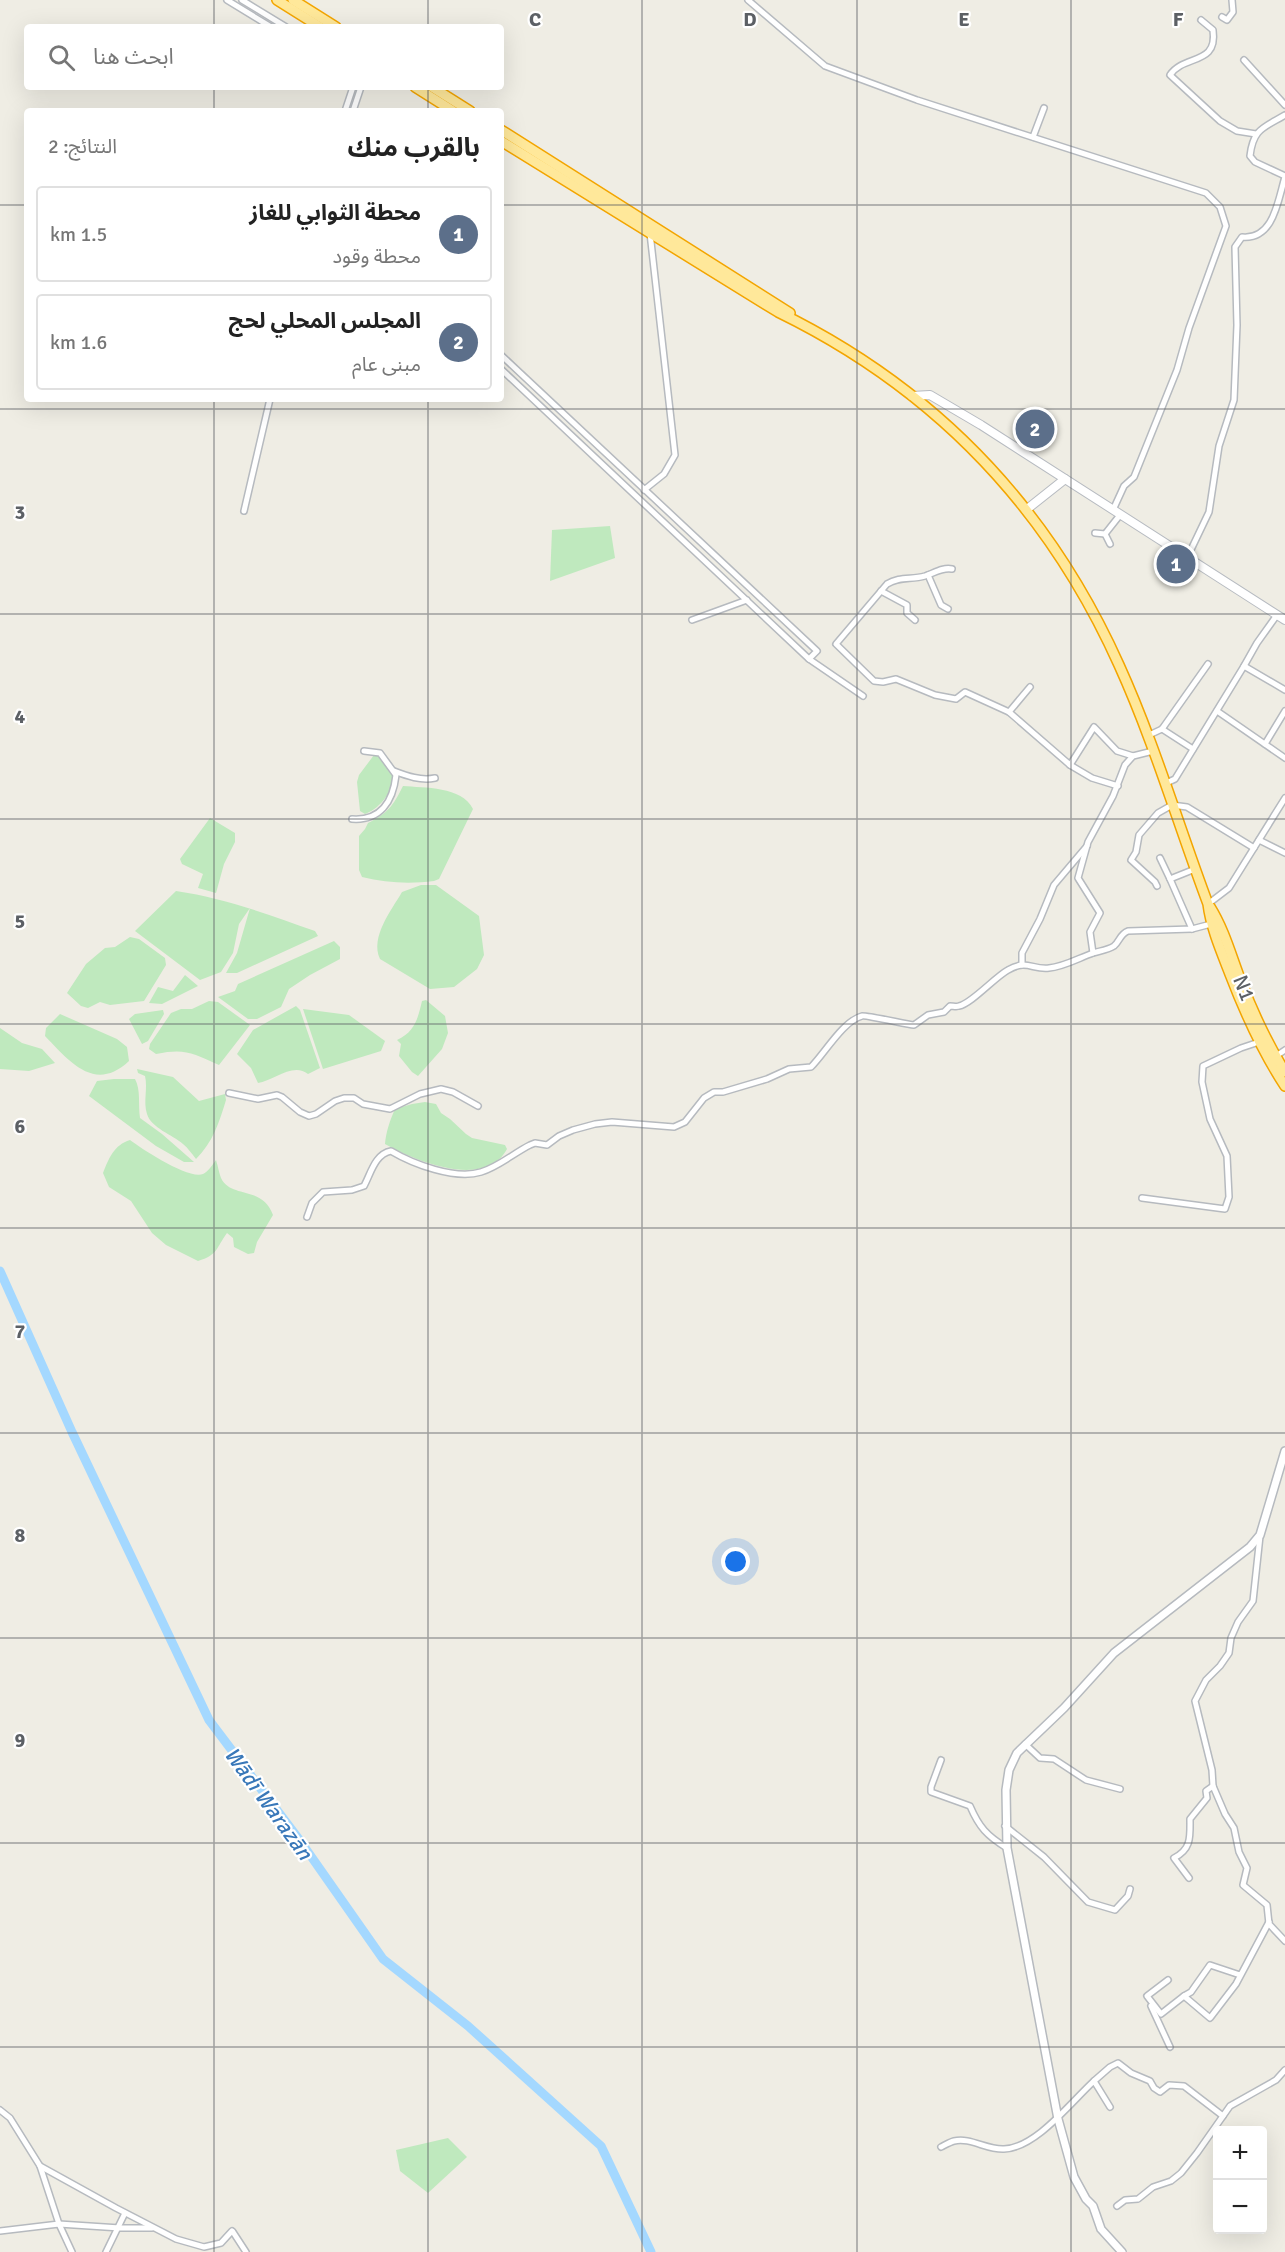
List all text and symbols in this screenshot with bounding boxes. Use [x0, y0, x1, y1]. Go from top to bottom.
text: C [529, 7, 541, 32]
text: D [743, 7, 757, 32]
text: E [958, 7, 970, 32]
text: F [1173, 7, 1184, 32]
search box [24, 24, 504, 90]
icon: search [45, 41, 78, 74]
text: ابحث هنا [93, 43, 174, 70]
text: بالقرب منك [348, 132, 480, 164]
text: النتائج: 2 [48, 134, 117, 159]
text: محطة الثوابي للغاز [249, 199, 421, 226]
text: 1.5 km [50, 222, 107, 247]
text: 1 [453, 222, 464, 247]
text: محطة وقود [333, 244, 421, 269]
text: المجلس المحلي لحج [228, 307, 421, 334]
text: 1.6 km [50, 330, 107, 355]
text: 2 [453, 330, 464, 355]
text: مبنى عام [352, 352, 421, 377]
pin: 2 [1016, 406, 1054, 452]
text: 3 [15, 500, 25, 525]
pin: 1 [1156, 542, 1196, 586]
text: 4 [15, 704, 26, 729]
text: 5 [15, 909, 25, 934]
street label: N1 [1227, 971, 1261, 1005]
text: 6 [15, 1114, 26, 1139]
text: 7 [15, 1319, 26, 1344]
text: 8 [15, 1523, 26, 1548]
your location [721, 1547, 750, 1576]
text: 9 [15, 1728, 26, 1753]
water label: Wādī Warazān [219, 1742, 319, 1866]
map controls [1213, 2126, 1267, 2234]
button: + [1213, 2126, 1267, 2180]
button: − [1213, 2180, 1267, 2234]

